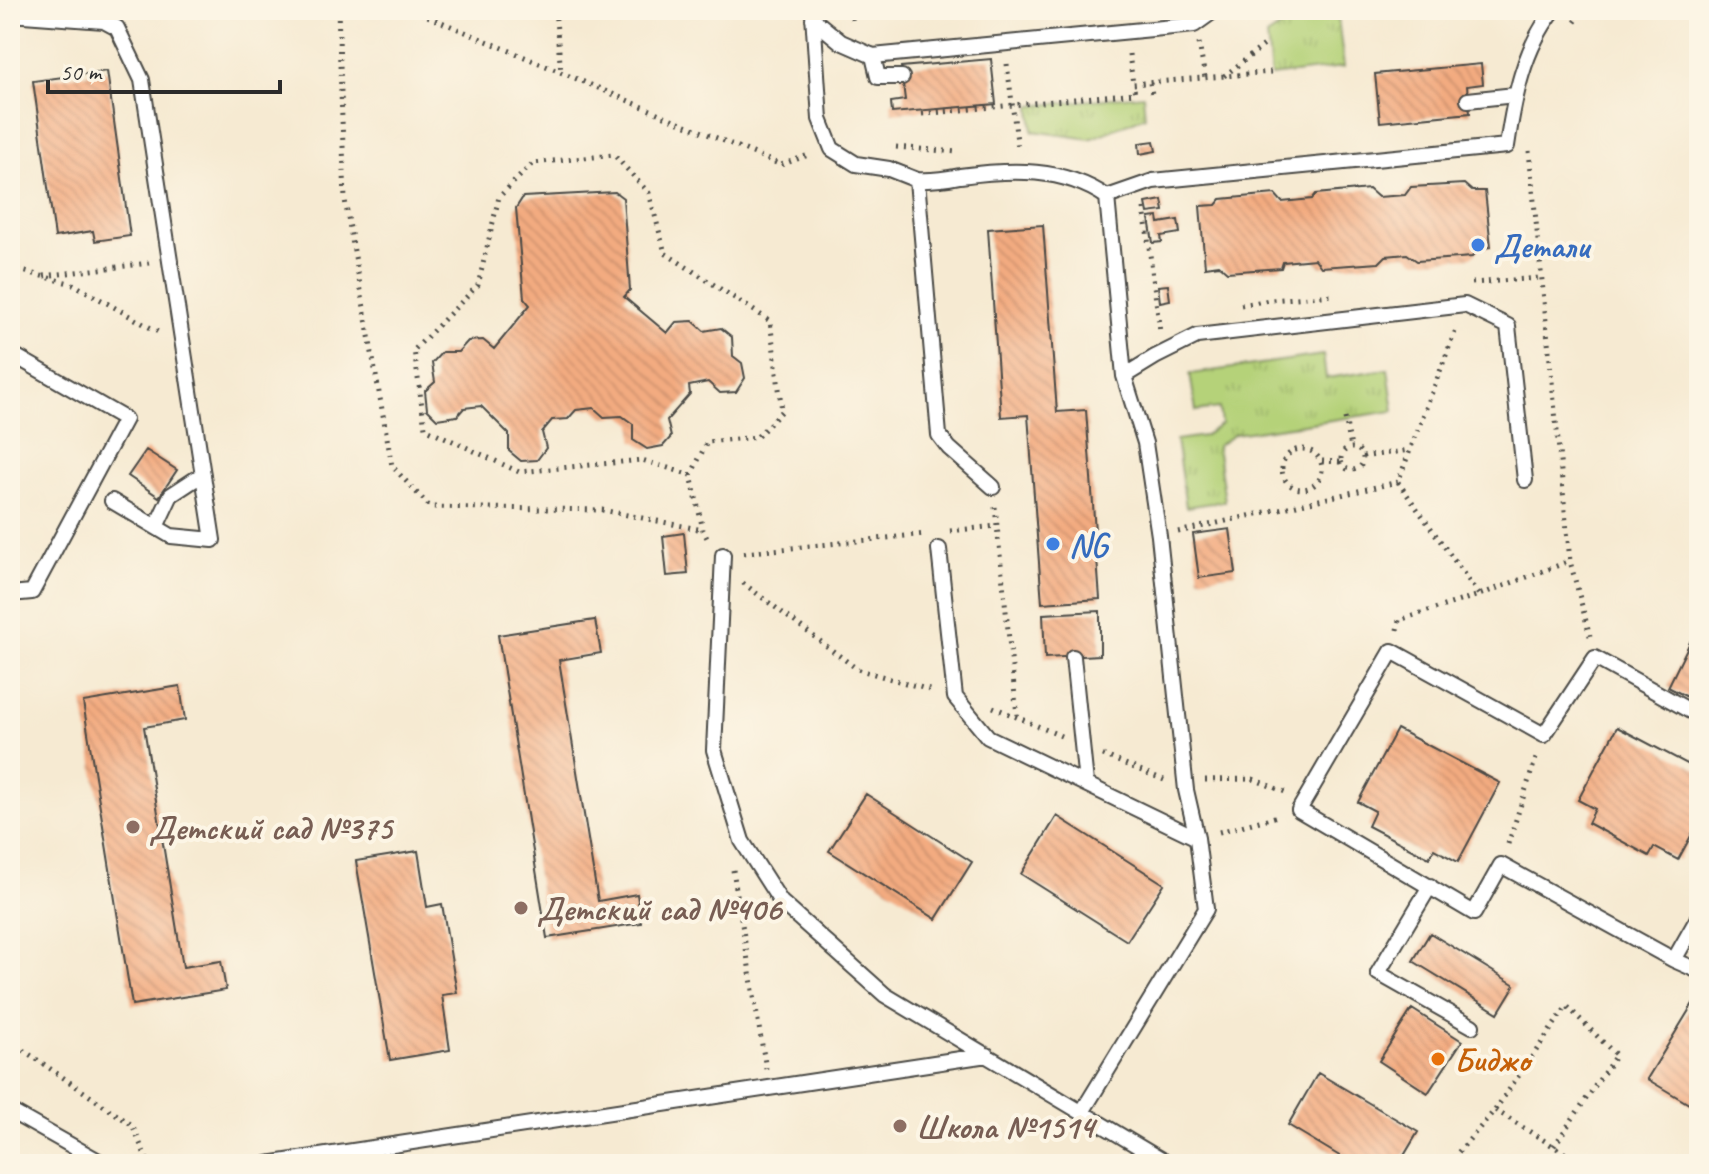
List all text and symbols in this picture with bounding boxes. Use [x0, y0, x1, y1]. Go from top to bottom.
scale bar [48, 44, 280, 94]
text: 50 m [60, 57, 103, 87]
place label: Детали [1494, 224, 1592, 267]
marker: Детали [1469, 236, 1487, 254]
place label: NG [1069, 523, 1111, 566]
marker: NG [1044, 535, 1062, 553]
place label: Детский сад №375 [149, 806, 395, 849]
marker: Детский сад №375 [124, 818, 142, 836]
place label: Детский сад №406 [537, 887, 783, 930]
marker: Детский сад №406 [512, 899, 530, 917]
place label: Биджо [1454, 1038, 1534, 1081]
marker: Биджо [1429, 1050, 1447, 1068]
place label: Школа №1514 [916, 1105, 1098, 1148]
marker: Школа №1514 [891, 1117, 909, 1135]

